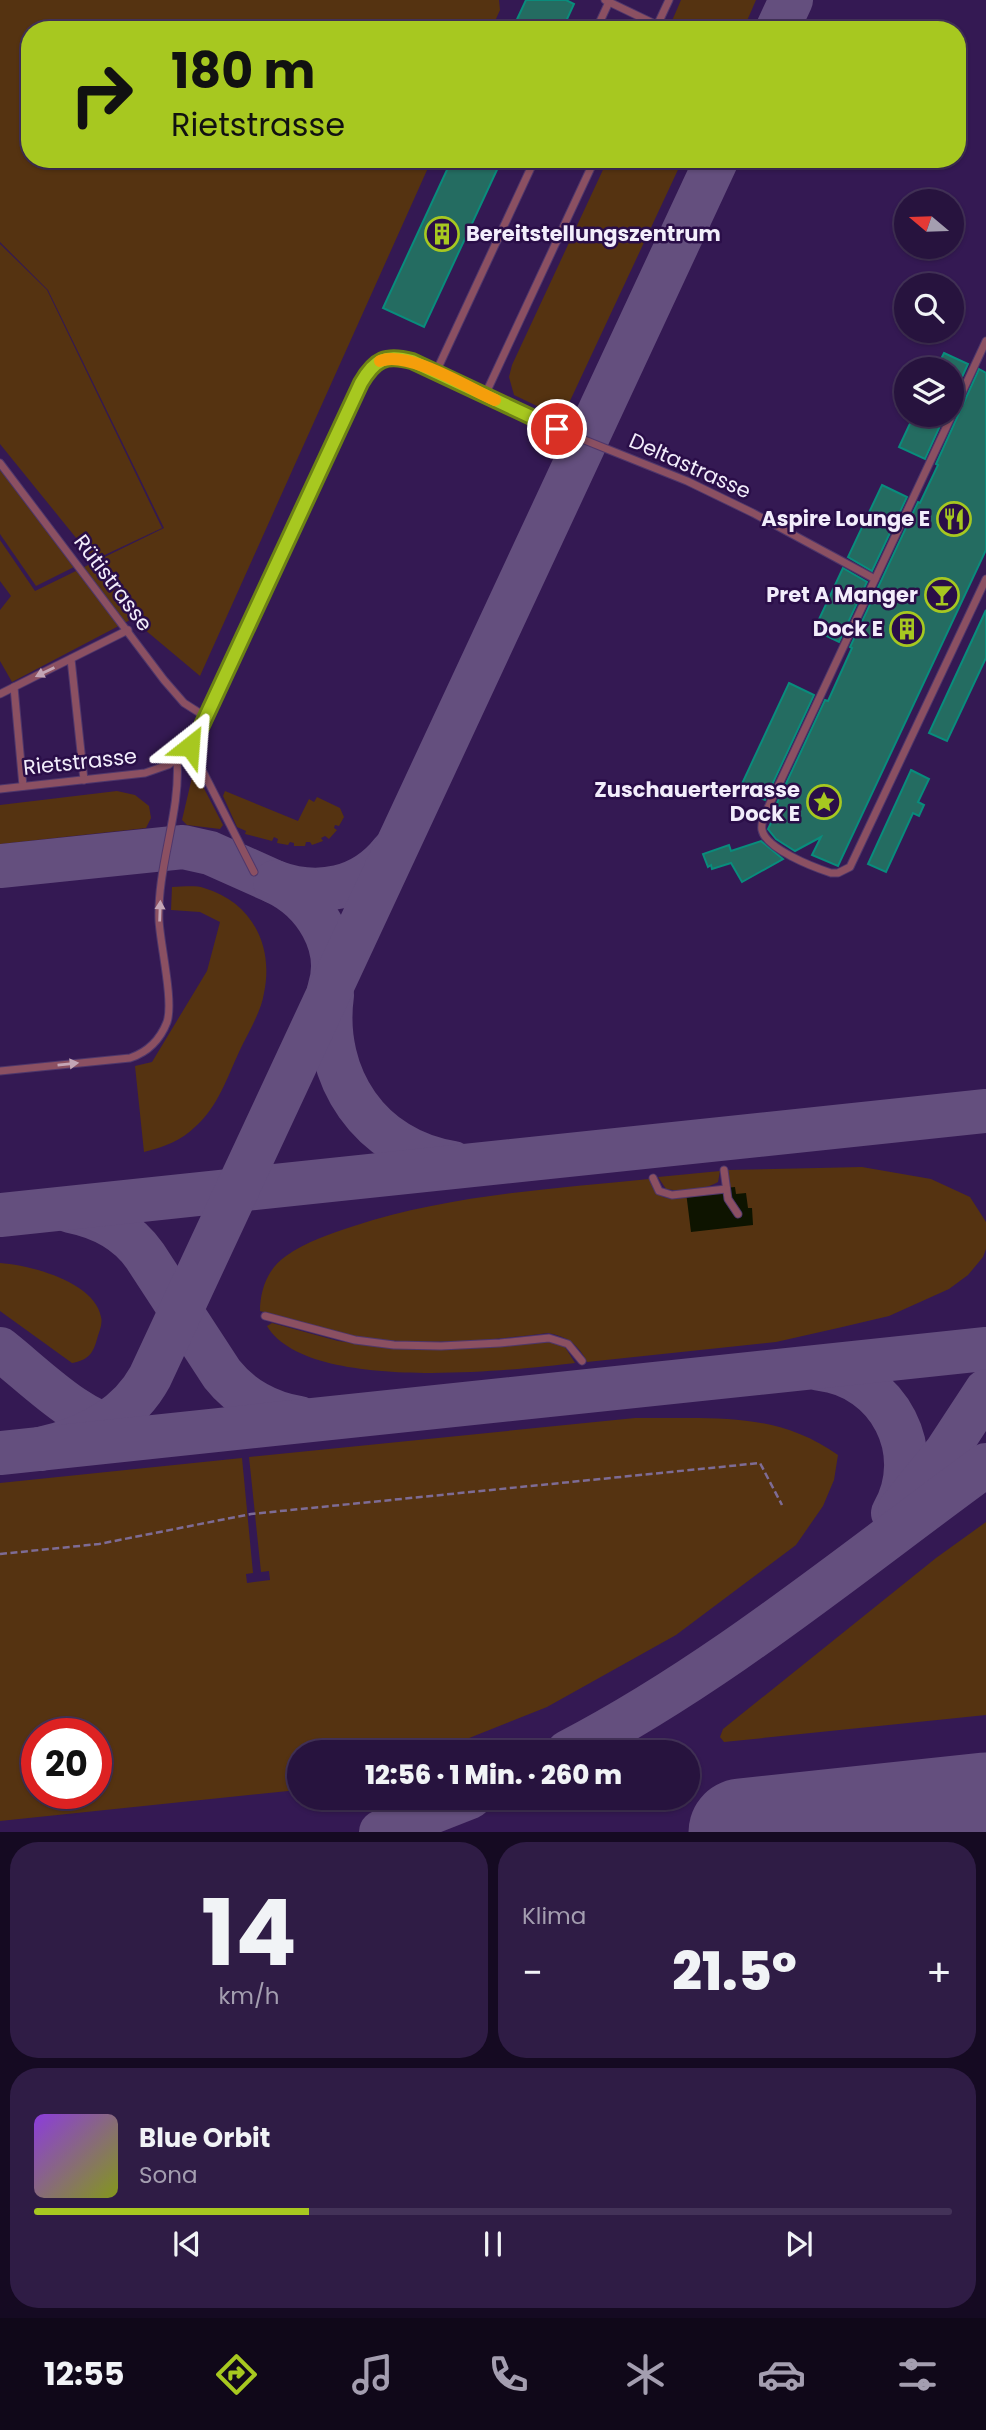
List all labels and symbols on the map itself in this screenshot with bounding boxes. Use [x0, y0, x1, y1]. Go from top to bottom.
north arrow [894, 189, 964, 259]
building icon: Bereitstellungszentrum [423, 215, 461, 253]
place label: Bereitstellungszentrum [466, 219, 721, 248]
pin [527, 399, 587, 459]
street label: Deltastrasse [625, 426, 756, 505]
restaurant icon: Aspire Lounge E [935, 500, 973, 538]
place label: Aspire Lounge E [761, 504, 930, 533]
street label: Rütistrasse [67, 528, 159, 637]
bar icon: Pret A Manger [923, 576, 961, 614]
place label: Pret A Manger [766, 580, 918, 609]
building icon: Dock E [888, 610, 926, 648]
place label: Dock E [813, 614, 883, 643]
one-way arrow [35, 666, 55, 678]
position arrow [153, 709, 227, 783]
street label: Rietstrasse [22, 741, 138, 782]
place label: Zuschauerterrasse Dock E [594, 775, 800, 828]
place icon: Zuschauerterrasse Dock E [805, 783, 843, 821]
one-way arrow [154, 900, 165, 922]
one-way arrow [57, 1058, 79, 1069]
speed limit sign: 20 [21, 1718, 112, 1809]

